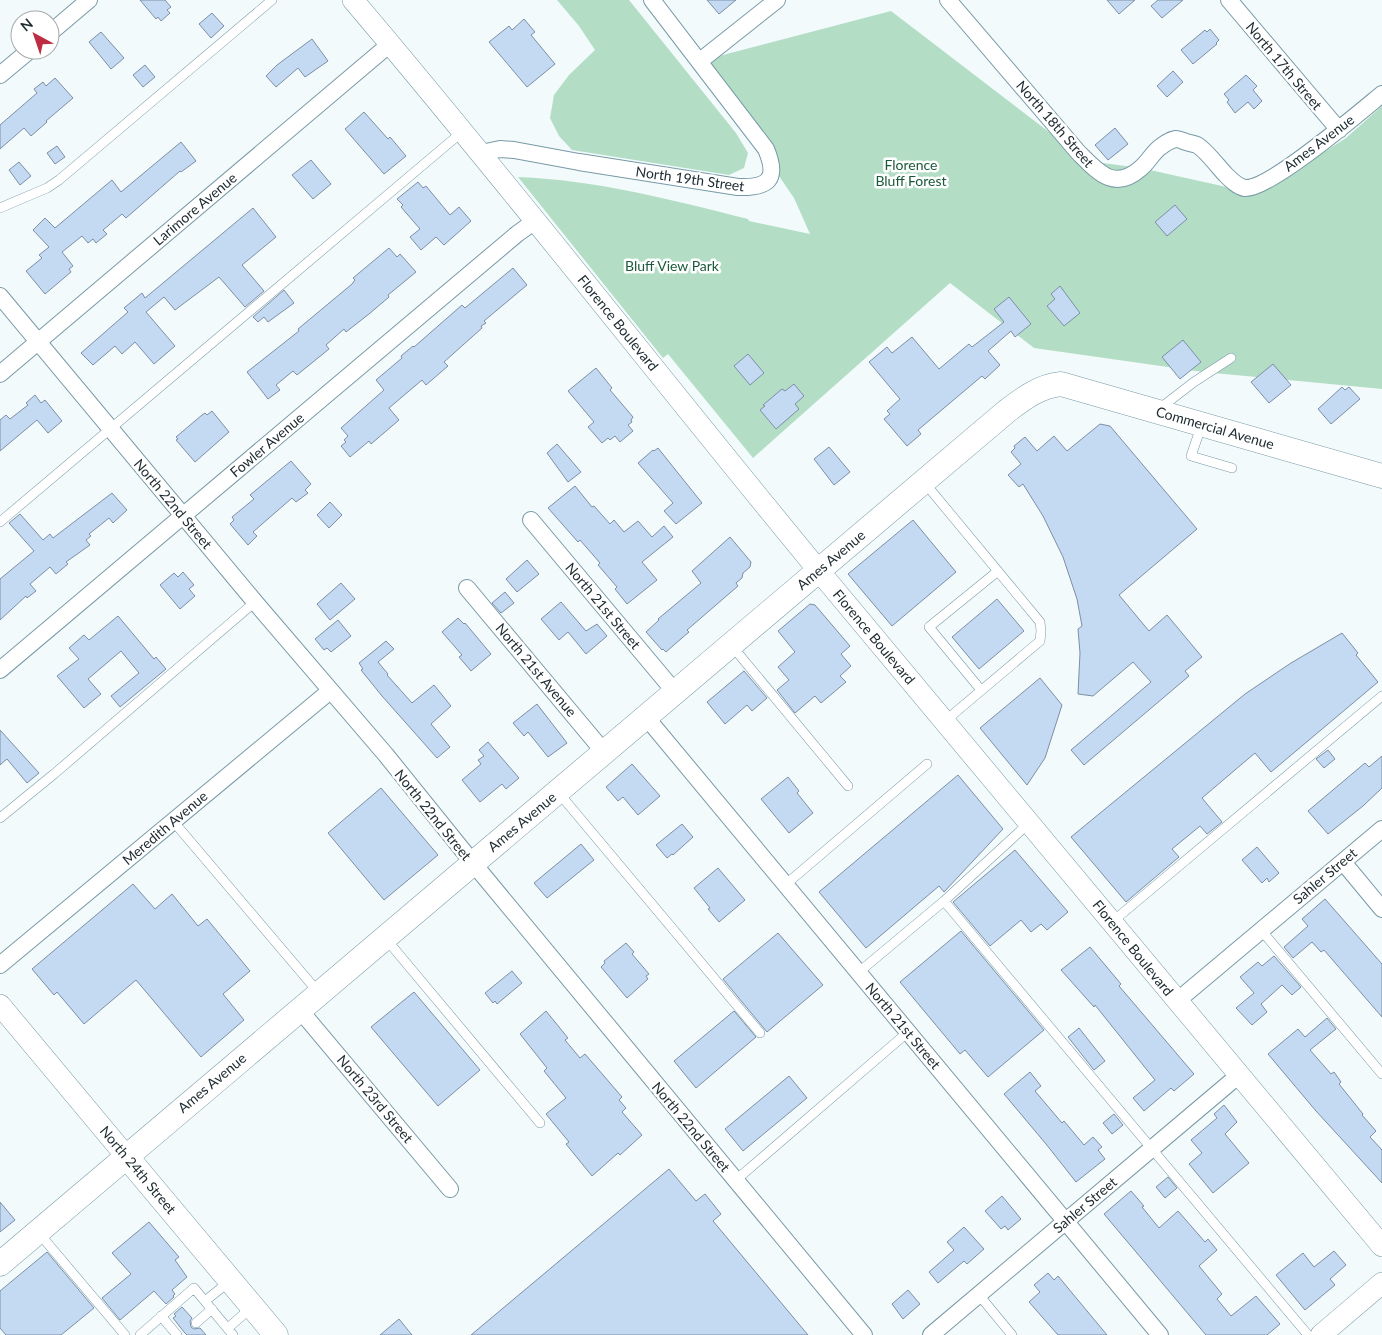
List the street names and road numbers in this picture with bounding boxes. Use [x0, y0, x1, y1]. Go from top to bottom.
street label: North 17th Street [1243, 18, 1326, 113]
street label: North 18th Street [1013, 77, 1098, 171]
street label: Ames Avenue [1280, 111, 1357, 175]
street label: North 19th Street [635, 162, 745, 195]
street label: Larimore Avenue [149, 169, 240, 248]
street label: Florence Boulevard [574, 271, 662, 374]
street label: Commercial Avenue [1154, 403, 1276, 453]
street label: Fowler Avenue [226, 409, 307, 480]
street label: North 22nd Street [131, 455, 216, 552]
street label: Ames Avenue [793, 526, 868, 593]
street label: North 21st Street [562, 559, 645, 652]
street label: Florence Boulevard [830, 586, 919, 688]
street label: North 21st Avenue [492, 620, 580, 720]
street label: North 22nd Street [391, 766, 475, 864]
street label: Meredith Avenue [119, 787, 211, 868]
street label: Ames Avenue [484, 788, 559, 855]
street label: Sahler Street [1289, 844, 1360, 907]
street label: Florence Boulevard [1089, 896, 1177, 999]
street label: North 21st Street [862, 979, 945, 1072]
street label: Ames Avenue [174, 1049, 249, 1116]
street label: North 23rd Street [334, 1051, 417, 1146]
street label: North 22nd Street [649, 1078, 734, 1175]
street label: North 24th Street [97, 1122, 180, 1217]
street label: Sahler Street [1049, 1173, 1120, 1236]

